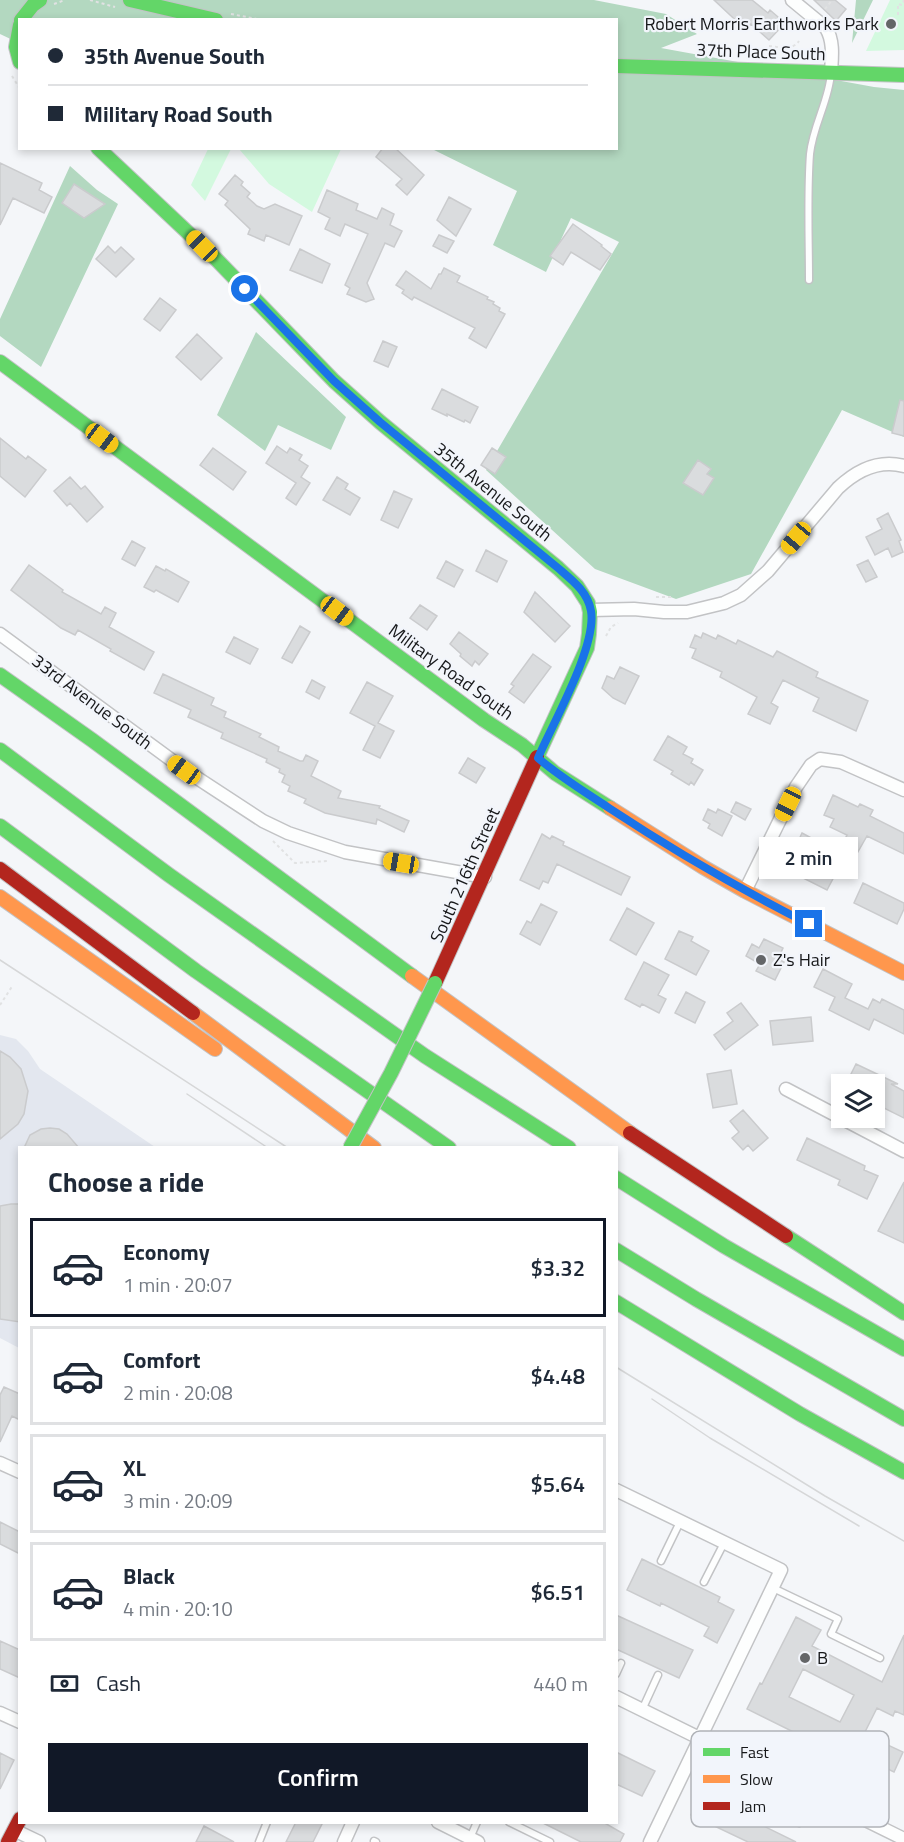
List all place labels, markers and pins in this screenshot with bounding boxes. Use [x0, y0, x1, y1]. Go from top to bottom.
place label: Robert Morris Earthworks Park [644, 10, 879, 37]
marker: Robert Morris Earthworks Park [884, 17, 898, 31]
place label: Z's Hair [773, 946, 830, 973]
marker: Z's Hair [754, 953, 768, 967]
place label: B [817, 1644, 828, 1671]
marker: B [798, 1651, 812, 1665]

